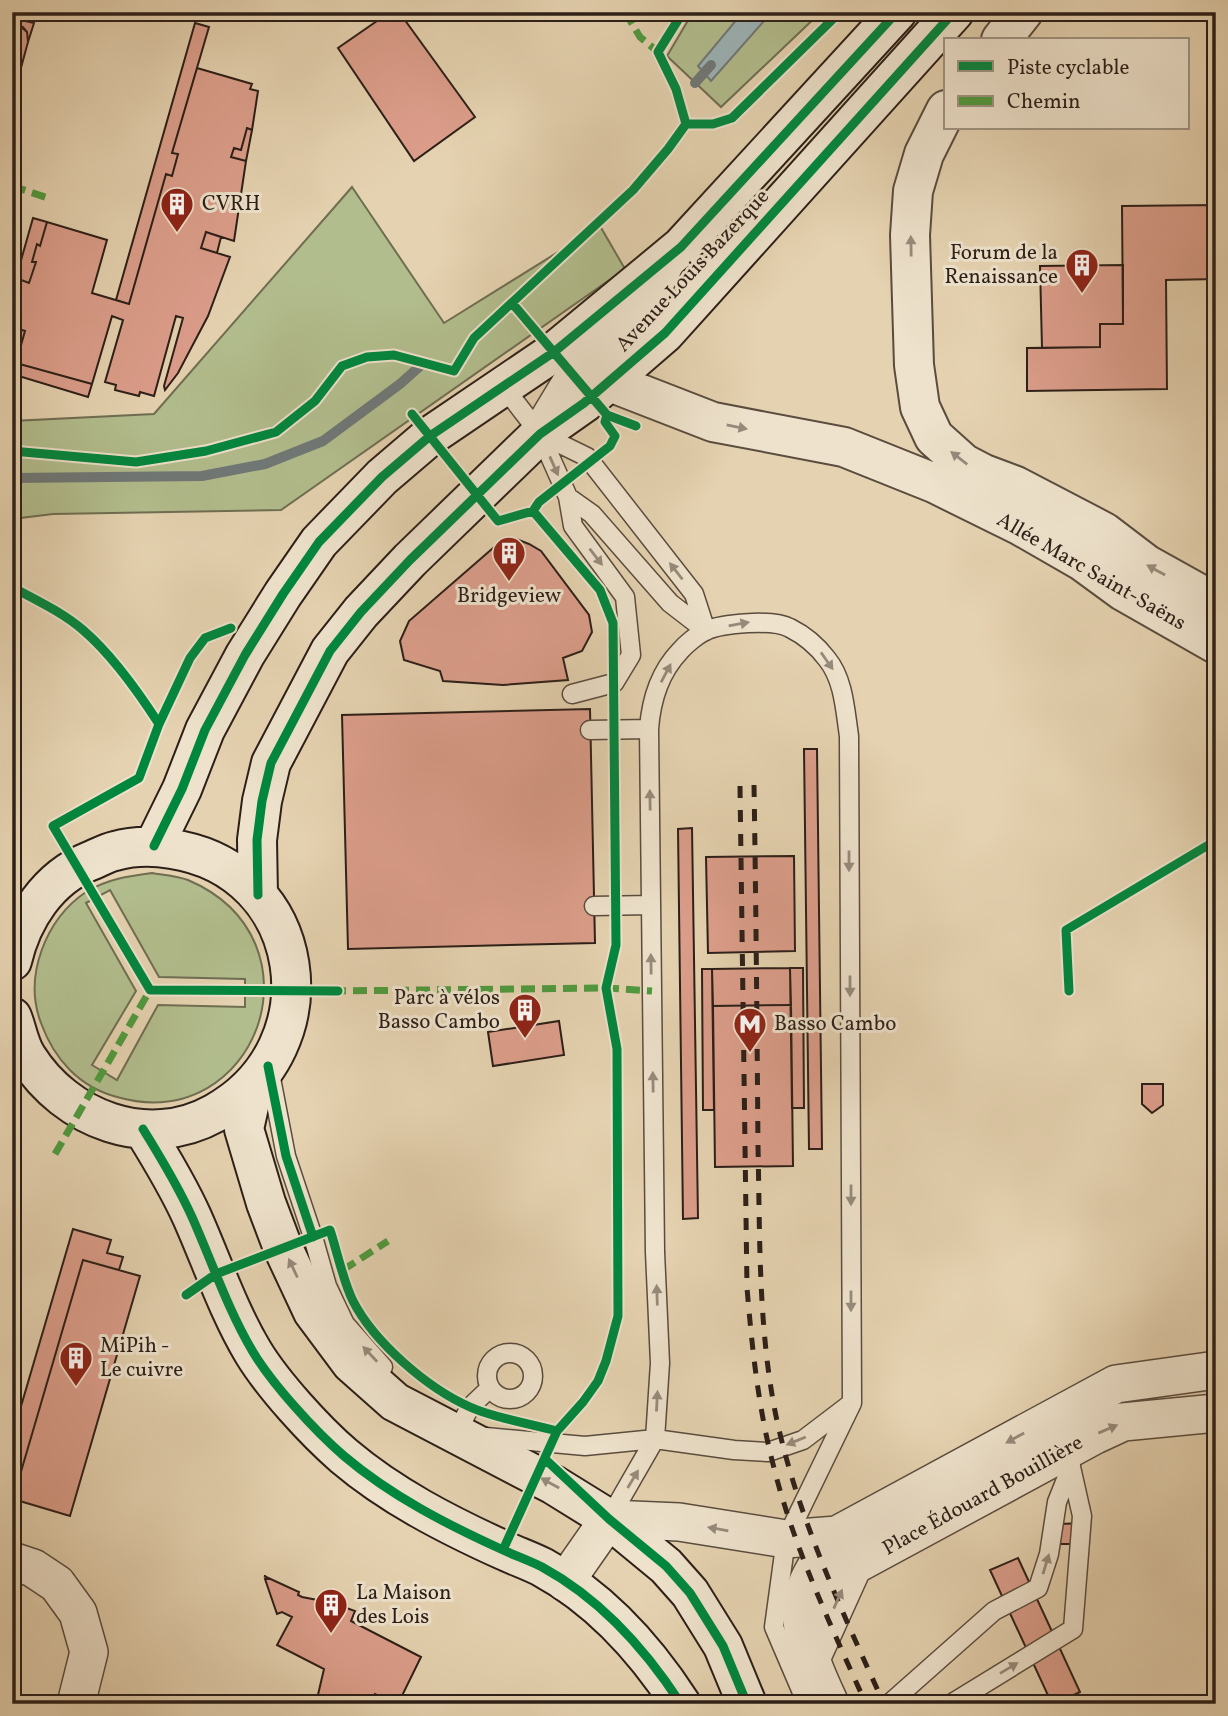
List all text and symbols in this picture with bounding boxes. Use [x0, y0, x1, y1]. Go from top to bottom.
legend [944, 38, 1190, 130]
text: Piste cyclable [1007, 54, 1130, 83]
text: Chemin [1007, 88, 1081, 117]
street label: Avenue Louis Bazerque [610, 183, 776, 359]
building icon: CVRH [158, 185, 196, 234]
place label: CVRH [202, 190, 260, 219]
one-way arrow [905, 235, 916, 257]
place label: Forum de la Renaissance [944, 239, 1058, 292]
building icon: Forum de la Renaissance [1063, 246, 1101, 295]
one-way arrow [726, 421, 748, 432]
one-way arrow [950, 452, 968, 466]
one-way arrow [549, 455, 560, 476]
street label: Allée Marc Saint-Saëns [991, 506, 1191, 638]
building icon: Bridgeview [490, 534, 528, 583]
one-way arrow [589, 548, 603, 566]
one-way arrow [669, 562, 683, 580]
one-way arrow [1146, 564, 1166, 576]
place label: Bridgeview [457, 582, 561, 611]
one-way arrow [728, 619, 750, 630]
one-way arrow [820, 652, 834, 670]
one-way arrow [660, 663, 671, 683]
one-way arrow [644, 789, 655, 811]
one-way arrow [843, 850, 855, 872]
one-way arrow [646, 953, 657, 975]
one-way arrow [844, 976, 856, 998]
place label: Parc à vélos Basso Cambo [378, 984, 500, 1037]
building icon: Parc à vélos Basso Cambo [506, 991, 544, 1040]
metro station icon: Basso Cambo [731, 1005, 769, 1054]
place label: Basso Cambo [774, 1010, 896, 1039]
one-way arrow [647, 1071, 659, 1093]
one-way arrow [845, 1185, 857, 1207]
one-way arrow [287, 1258, 299, 1278]
one-way arrow [651, 1283, 662, 1305]
one-way arrow [845, 1290, 857, 1312]
place label: MiPih - Le cuivre [100, 1332, 183, 1385]
building icon: MiPih - Le cuivre [57, 1339, 95, 1388]
one-way arrow [363, 1346, 379, 1363]
one-way arrow [652, 1390, 663, 1412]
one-way arrow [1098, 1423, 1118, 1435]
street label: Place Édouard Bouillière [877, 1429, 1089, 1563]
one-way arrow [1006, 1432, 1025, 1444]
one-way arrow [785, 1436, 806, 1447]
one-way arrow [626, 1470, 639, 1489]
one-way arrow [541, 1477, 560, 1489]
one-way arrow [707, 1523, 729, 1534]
one-way arrow [1041, 1554, 1052, 1575]
place label: La Maison des Lois [356, 1579, 451, 1632]
building icon: La Maison des Lois [312, 1586, 350, 1635]
one-way arrow [832, 1589, 844, 1609]
one-way arrow [999, 1662, 1018, 1675]

